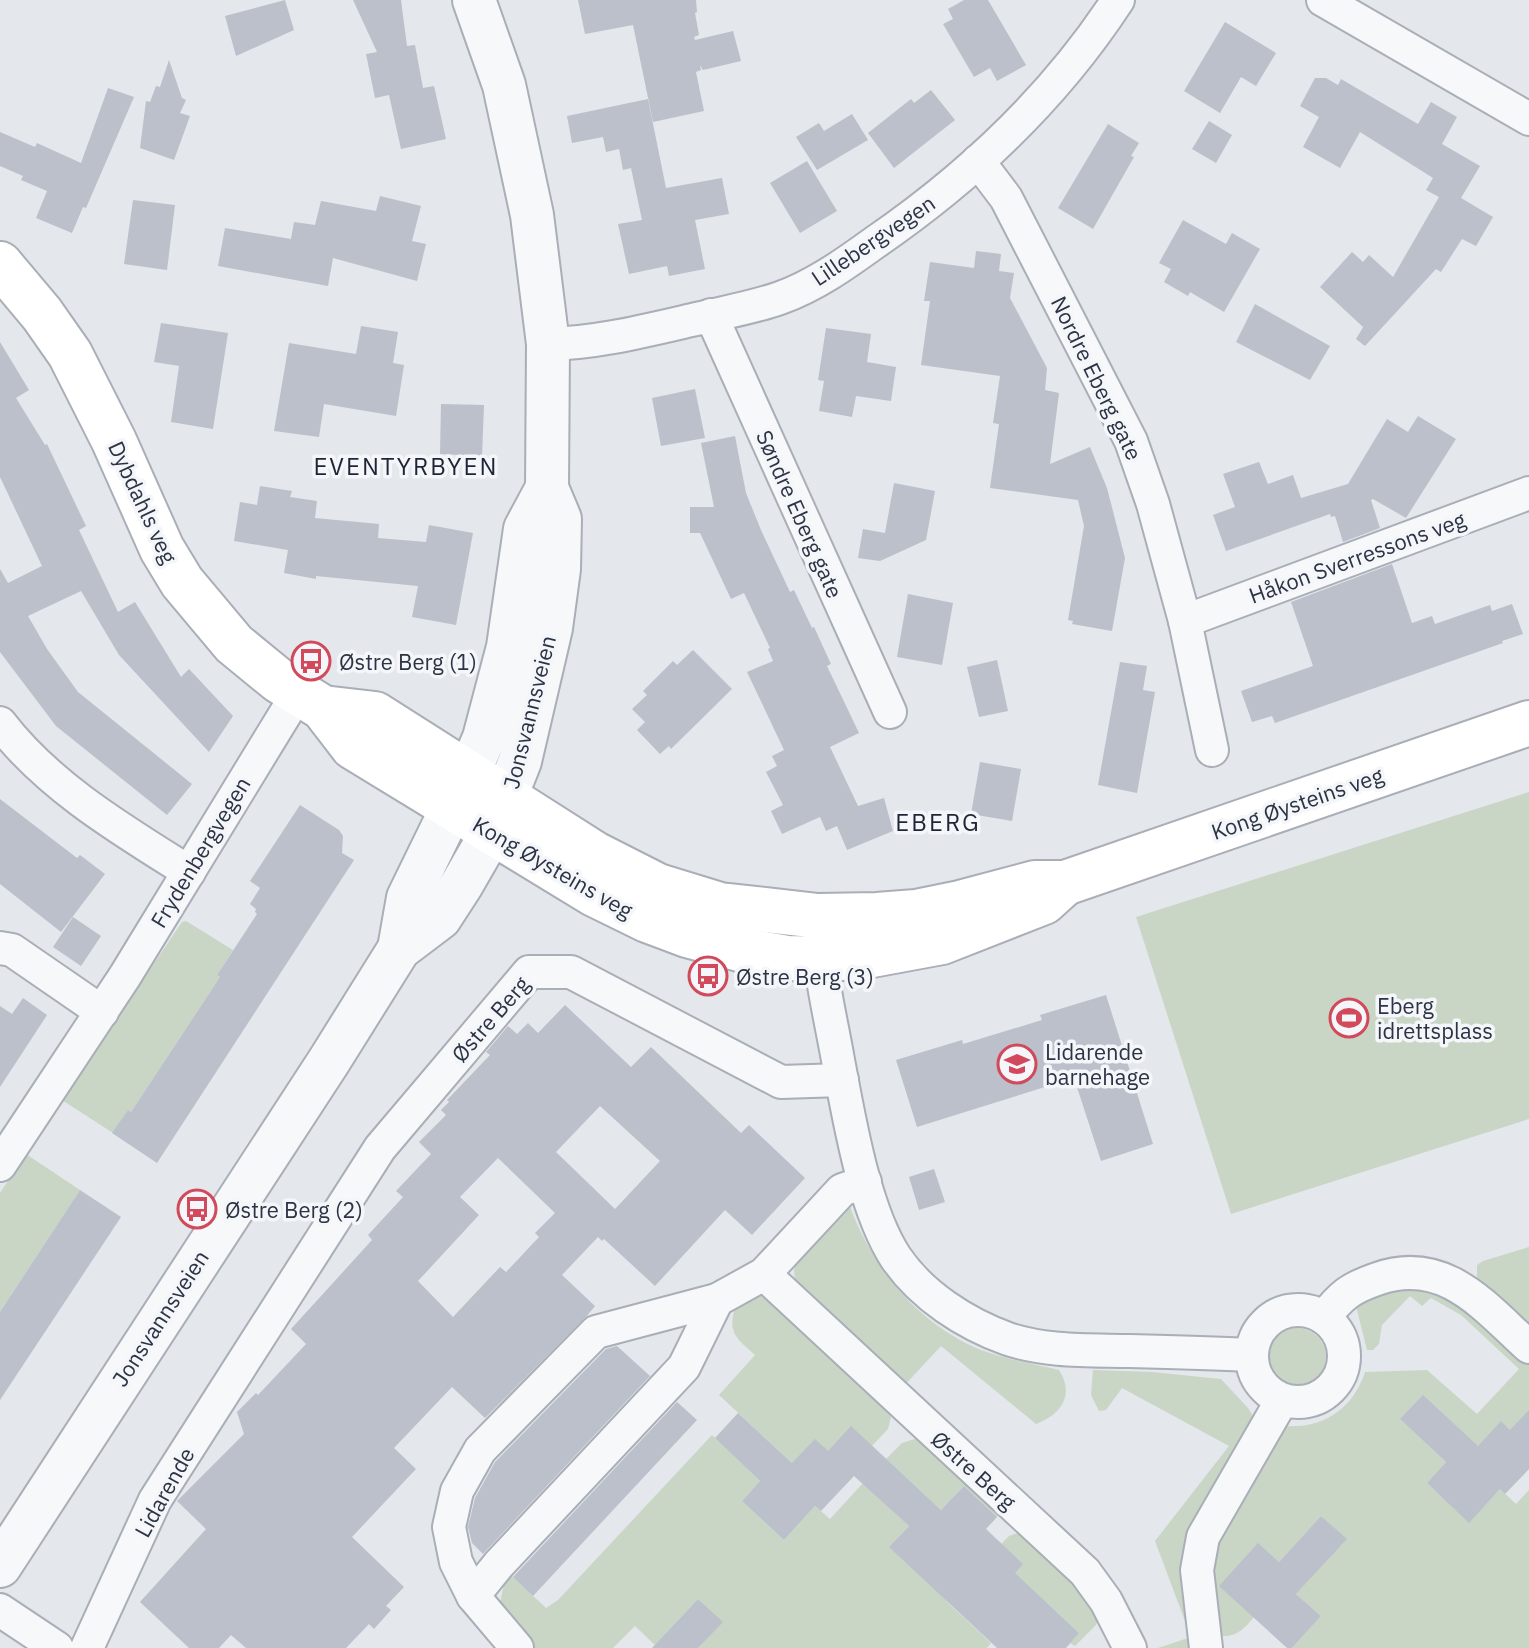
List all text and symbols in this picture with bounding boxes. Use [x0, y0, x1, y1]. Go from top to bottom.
street label: Lillebergvegen [806, 188, 940, 292]
street label: Nordre Eberg gate [1045, 291, 1149, 465]
street label: Søndre Eberg gate [750, 426, 850, 602]
street label: Dybdahls veg [102, 436, 184, 568]
district label: EVENTYRBYEN [314, 450, 498, 482]
street label: Håkon Sverressons veg [1245, 504, 1470, 610]
street label: Jonsvannsveien [496, 632, 562, 792]
bus stop icon: Østre Berg (1) [290, 640, 332, 682]
place label: Østre Berg (1) [339, 647, 477, 676]
street label: Kong Øysteins veg [1207, 760, 1387, 846]
street label: Frydenbergvegen [143, 771, 257, 933]
district label: EBERG [895, 806, 981, 838]
street label: Kong Øysteins veg [468, 809, 639, 925]
bus stop icon: Østre Berg (3) [687, 955, 729, 997]
place label: Østre Berg (3) [736, 962, 874, 991]
street label: Østre Berg [445, 970, 536, 1068]
place label: Eberg idrettsplass [1377, 991, 1493, 1045]
sports icon: Eberg idrettsplass [1328, 997, 1370, 1039]
place label: Lidarende barnehage [1045, 1037, 1150, 1091]
school or university icon: Lidarende barnehage [996, 1043, 1038, 1085]
bus stop icon: Østre Berg (2) [176, 1188, 218, 1230]
place label: Østre Berg (2) [225, 1195, 363, 1224]
street label: Jonsvannsveien [105, 1244, 215, 1392]
street label: Østre Berg [925, 1424, 1023, 1516]
street label: Lidarende [127, 1442, 201, 1542]

